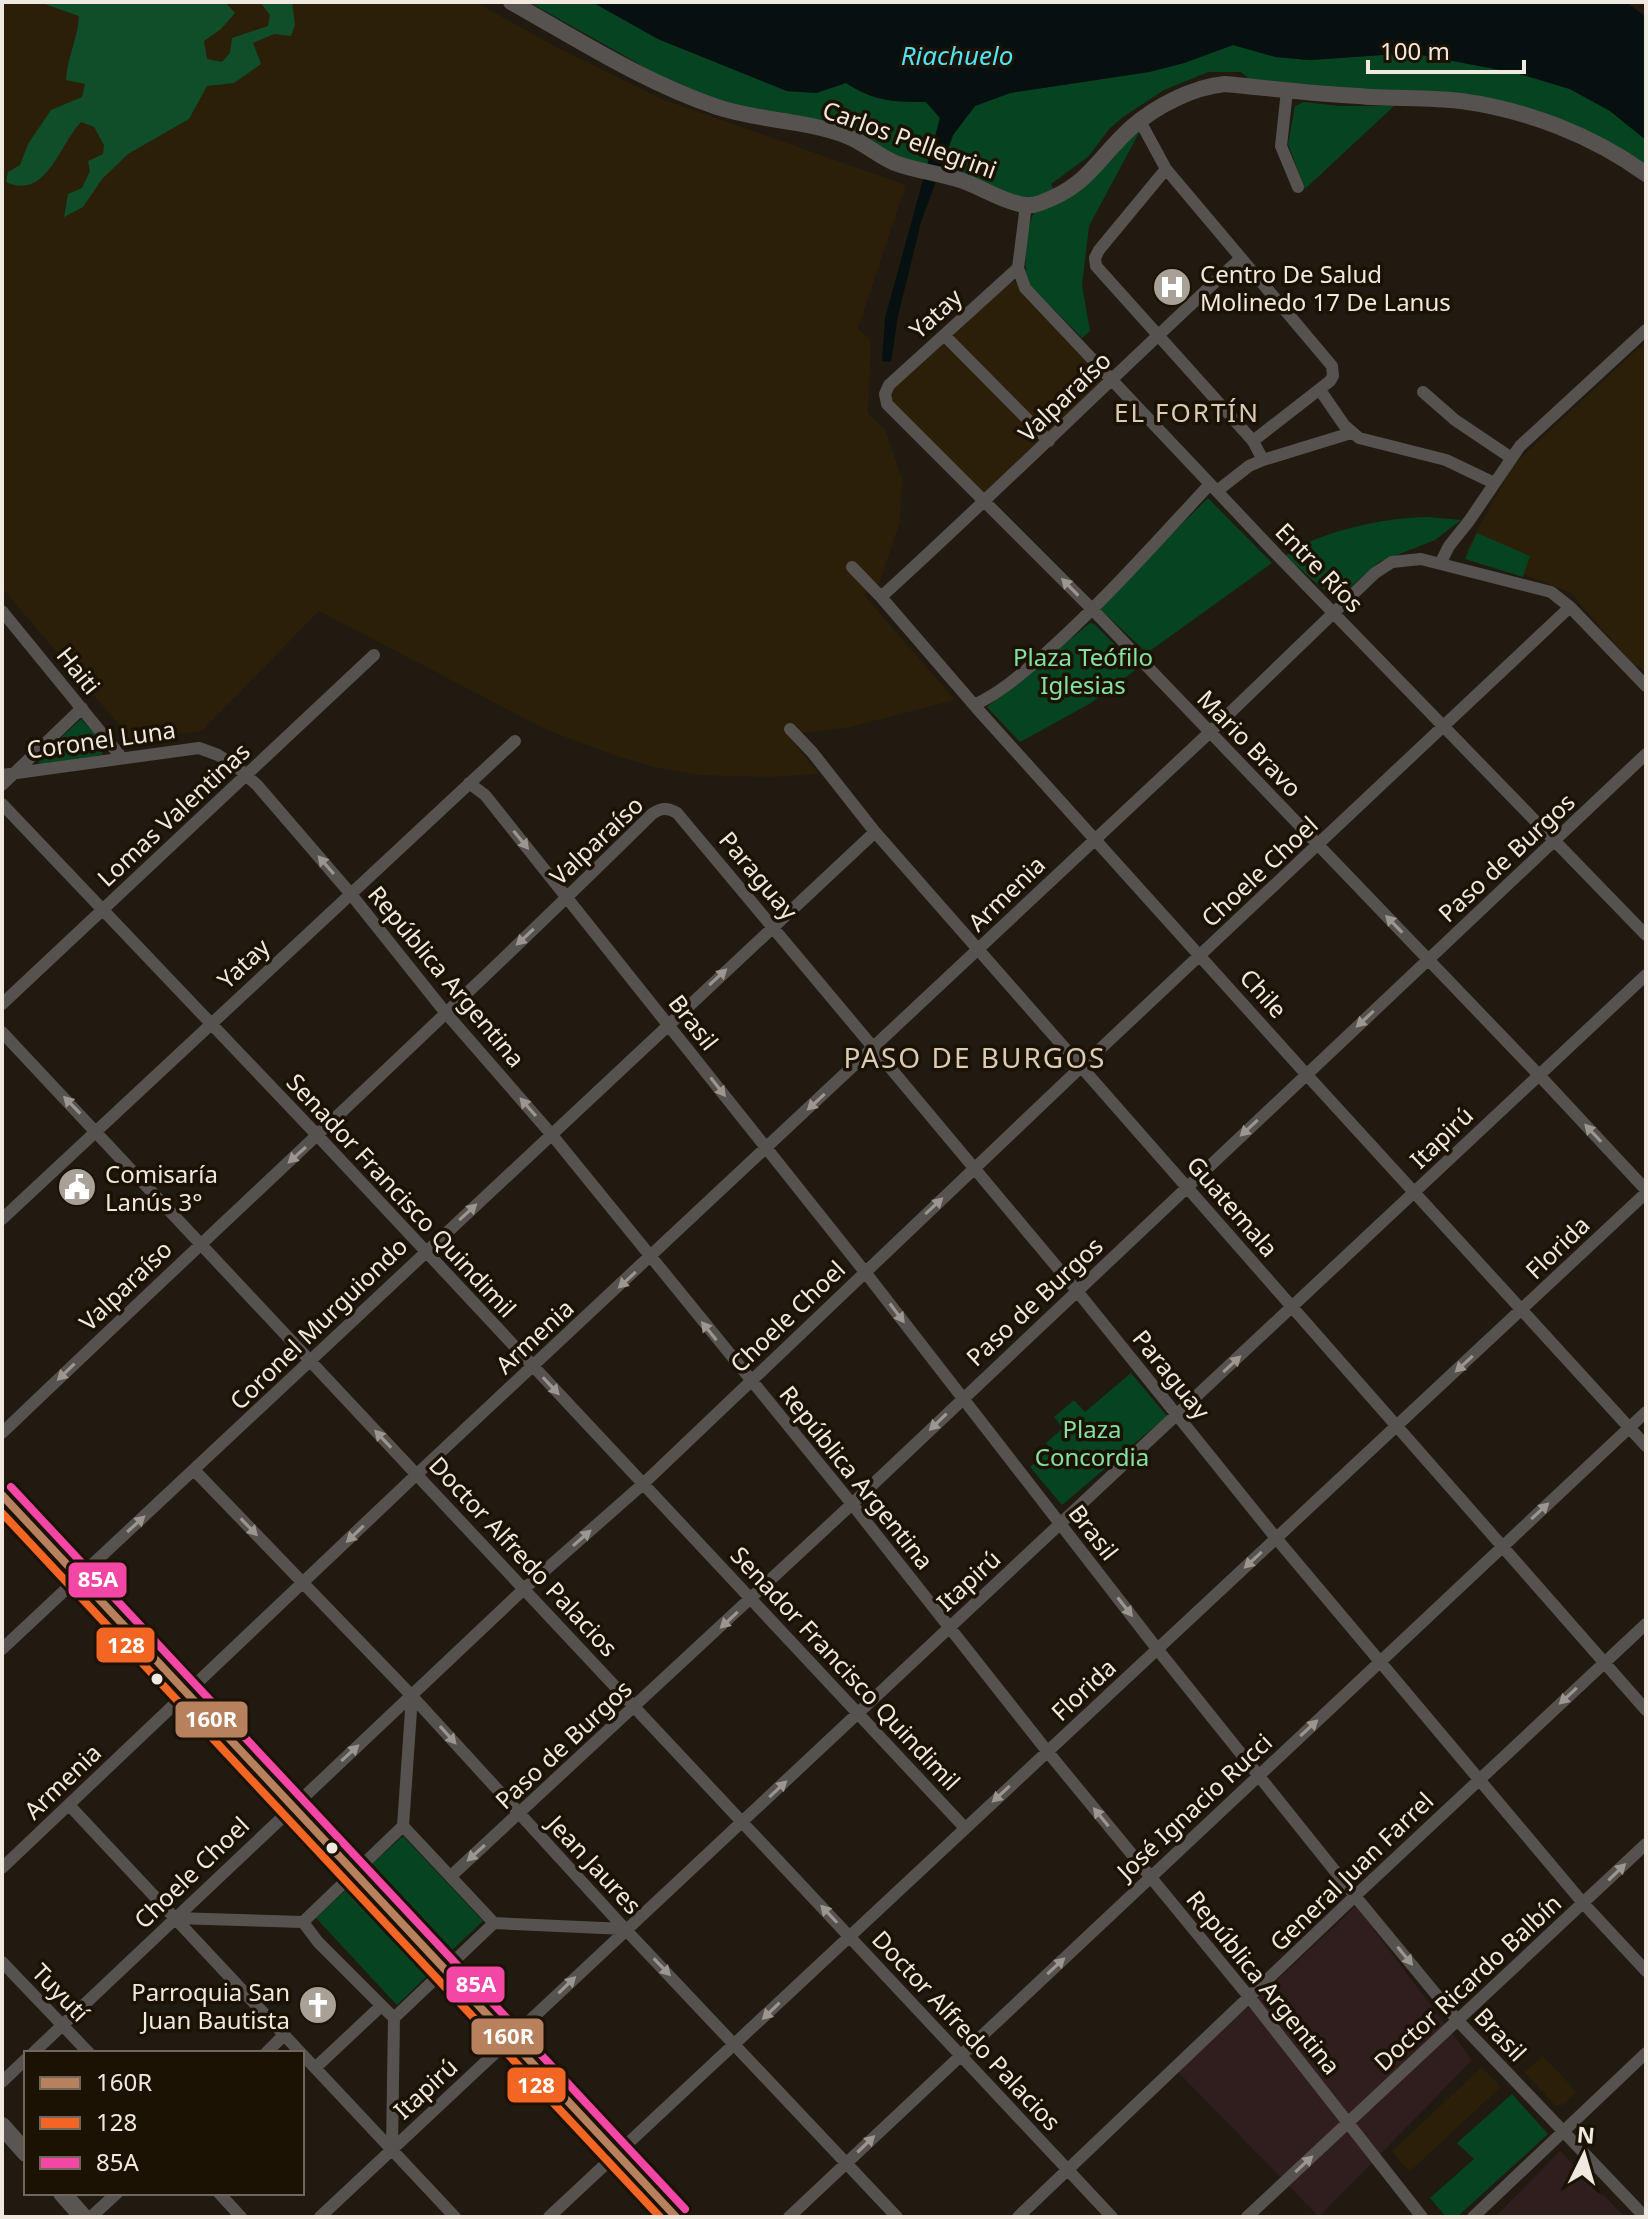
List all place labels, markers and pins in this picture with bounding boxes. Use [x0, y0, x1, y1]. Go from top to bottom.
place label: Centro De Salud Molinedo 17 De Lanus [1200, 257, 1451, 318]
hospital icon: Centro De Salud Molinedo 17 De Lanus [1151, 266, 1193, 308]
place label: Comisaría Lanús 3° [105, 1157, 218, 1218]
public building icon: Comisaría Lanús 3° [56, 1166, 98, 1208]
unlabelled marker [149, 1671, 165, 1687]
unlabelled marker [324, 1840, 340, 1856]
place label: Parroquia San Juan Bautista [131, 1975, 290, 2036]
church icon: Parroquia San Juan Bautista [297, 1984, 339, 2026]

